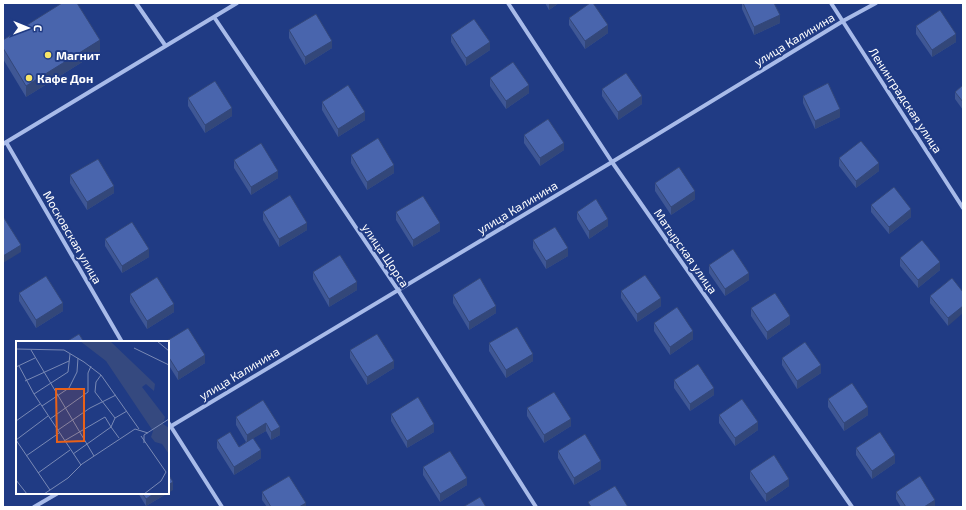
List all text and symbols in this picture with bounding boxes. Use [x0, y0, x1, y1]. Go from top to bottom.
north arrow [8, 8, 48, 48]
street label: улица Калинина [751, 9, 837, 69]
text: С [32, 25, 45, 32]
street label: Ленинградская улица [866, 45, 945, 156]
place label: Магнит [56, 48, 100, 62]
marker: Магнит [43, 50, 53, 60]
place label: Кафе Дон [37, 71, 93, 85]
marker: Кафе Дон [24, 73, 34, 83]
street label: улица Калинина [474, 177, 560, 237]
street label: Московская улица [40, 188, 105, 286]
street label: Матырская улица [651, 206, 721, 297]
street label: улица Щорса [359, 220, 412, 290]
inset map [16, 341, 169, 494]
street label: улица Калинина [196, 343, 282, 403]

